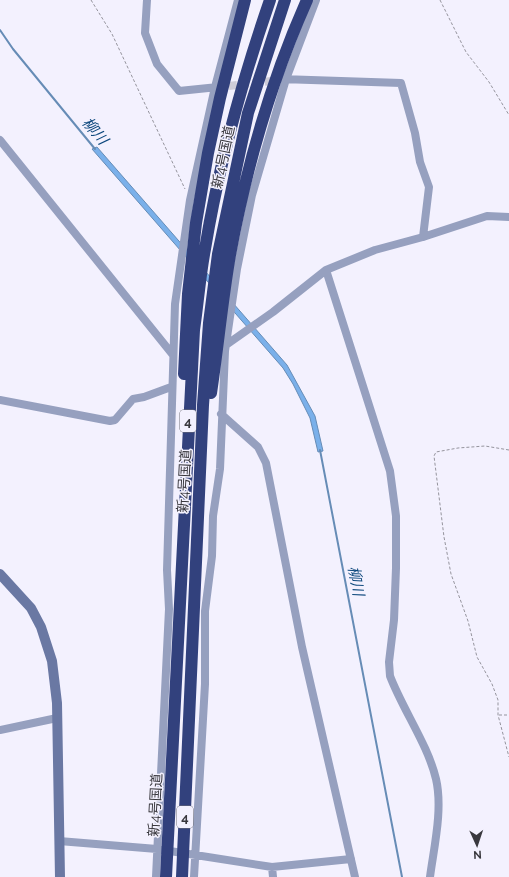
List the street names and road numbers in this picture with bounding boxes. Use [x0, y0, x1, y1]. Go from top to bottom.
street label: 新4号国道 [209, 124, 237, 190]
road number: 4 [180, 410, 196, 432]
street label: 新4号国道 [174, 449, 194, 513]
street label: 新4号国道 [145, 773, 165, 837]
road number: 4 [177, 806, 193, 828]

